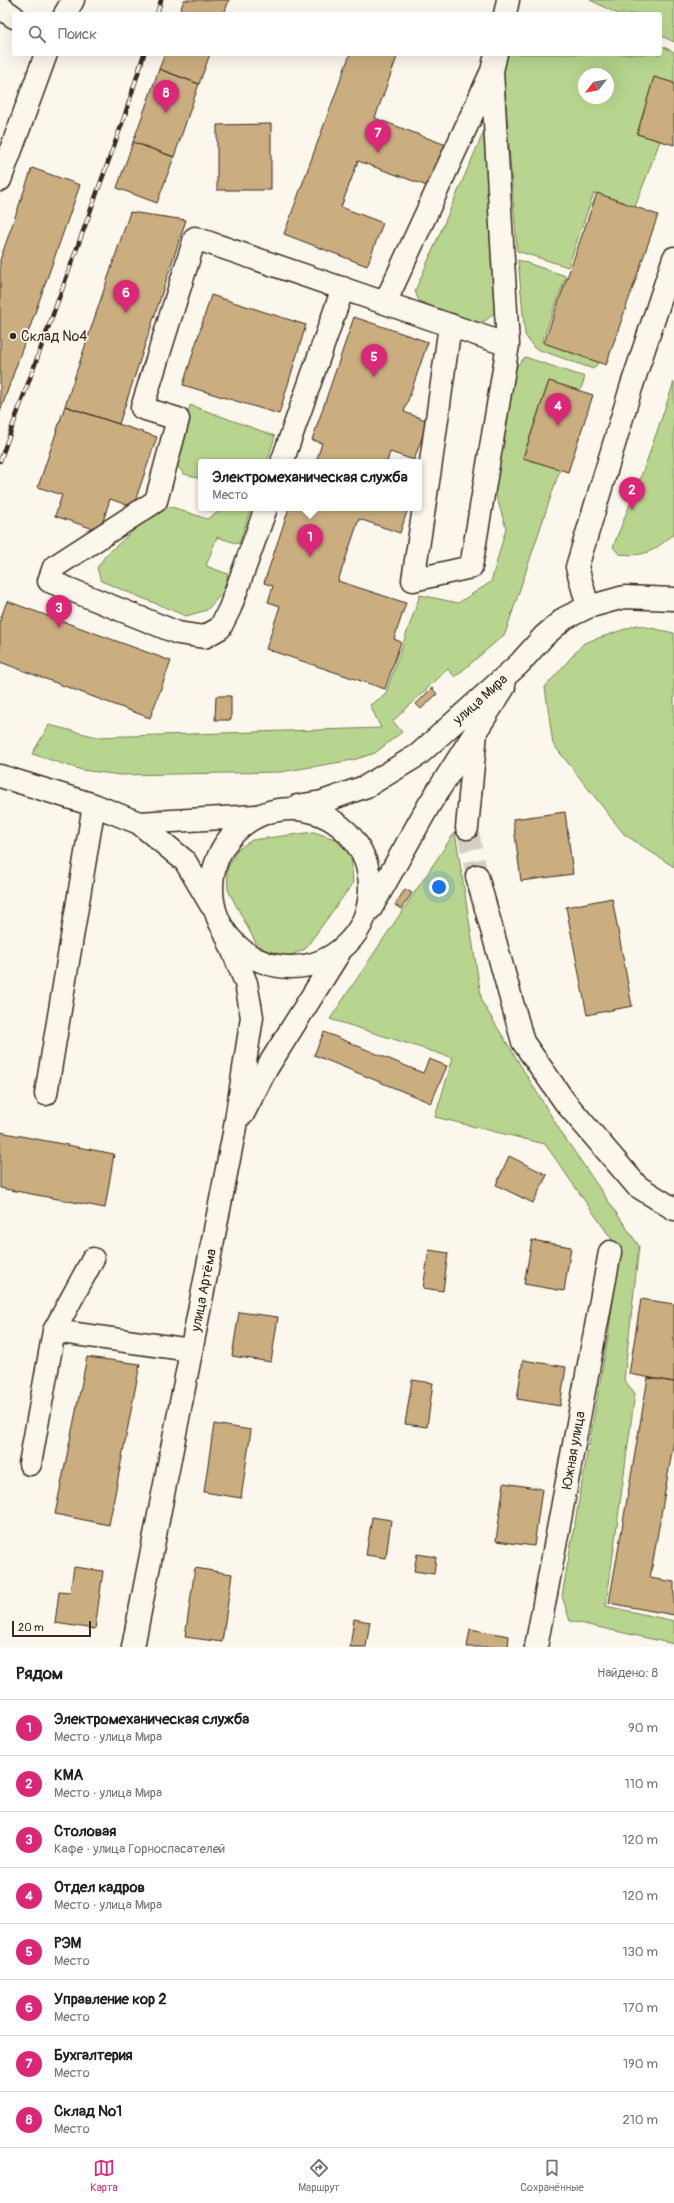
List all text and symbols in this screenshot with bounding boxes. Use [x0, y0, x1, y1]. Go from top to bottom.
search box [12, 12, 662, 56]
icon: search [26, 23, 48, 45]
text: Поиск [58, 25, 97, 44]
north arrow [578, 68, 614, 104]
pin: 8 [153, 80, 179, 113]
pin: 7 [365, 120, 391, 153]
pin: 6 [113, 280, 139, 313]
place label: Склад №4 [21, 328, 87, 345]
marker: Склад №4 [8, 331, 18, 341]
pin: 5 [361, 344, 387, 377]
pin: 4 [545, 393, 571, 426]
popup [198, 459, 422, 511]
text: Электромеханическая служба [212, 468, 408, 487]
pin: 2 [619, 477, 645, 510]
text: Место [212, 487, 248, 503]
pin: 1 [297, 524, 323, 557]
pin: 3 [46, 595, 72, 628]
street label: улица Мира [449, 671, 511, 729]
your location [429, 877, 449, 897]
street label: улица Артёма [187, 1247, 220, 1334]
street label: Южная улица [558, 1410, 589, 1490]
scale bar [12, 1619, 91, 1638]
text: 20 m [18, 1621, 44, 1634]
text: Рядом [16, 1663, 63, 1684]
text: Найдено: 8 [597, 1665, 658, 1681]
text: Электромеханическая служба [54, 1710, 249, 1729]
text: 1 [26, 1720, 32, 1736]
text: 90 m [628, 1720, 658, 1736]
text: Место · улица Мира [54, 1729, 162, 1745]
text: КМА [54, 1766, 83, 1785]
text: 2 [25, 1776, 33, 1792]
text: 110 m [625, 1776, 658, 1792]
text: Место · улица Мира [54, 1785, 162, 1801]
text: Столовая [54, 1822, 116, 1841]
text: 3 [25, 1832, 33, 1848]
text: 120 m [622, 1832, 658, 1848]
text: Кафе · улица Горноспасателей [54, 1841, 225, 1857]
text: Отдел кадров [54, 1878, 145, 1897]
text: 4 [25, 1888, 33, 1904]
text: 120 m [622, 1888, 658, 1904]
text: Место · улица Мира [54, 1897, 162, 1913]
text: РЭМ [54, 1934, 81, 1953]
text: 5 [25, 1944, 33, 1960]
text: 130 m [622, 1944, 658, 1960]
text: Место [54, 1953, 90, 1969]
text: Управление кор 2 [54, 1990, 167, 2009]
text: 6 [25, 2000, 33, 2016]
text: 170 m [623, 2000, 658, 2016]
text: Место [54, 2009, 90, 2025]
text: Бухгалтерия [54, 2046, 133, 2065]
text: 7 [26, 2056, 32, 2072]
text: 190 m [623, 2056, 658, 2072]
text: Место [54, 2065, 90, 2081]
text: Склад №1 [54, 2102, 122, 2121]
text: 8 [26, 2112, 32, 2128]
text: 210 m [622, 2112, 658, 2128]
text: Место [54, 2121, 90, 2137]
tab: Карта [90, 2157, 118, 2194]
tab: Маршрут [298, 2157, 340, 2194]
tab: Сохранённые [520, 2157, 584, 2194]

